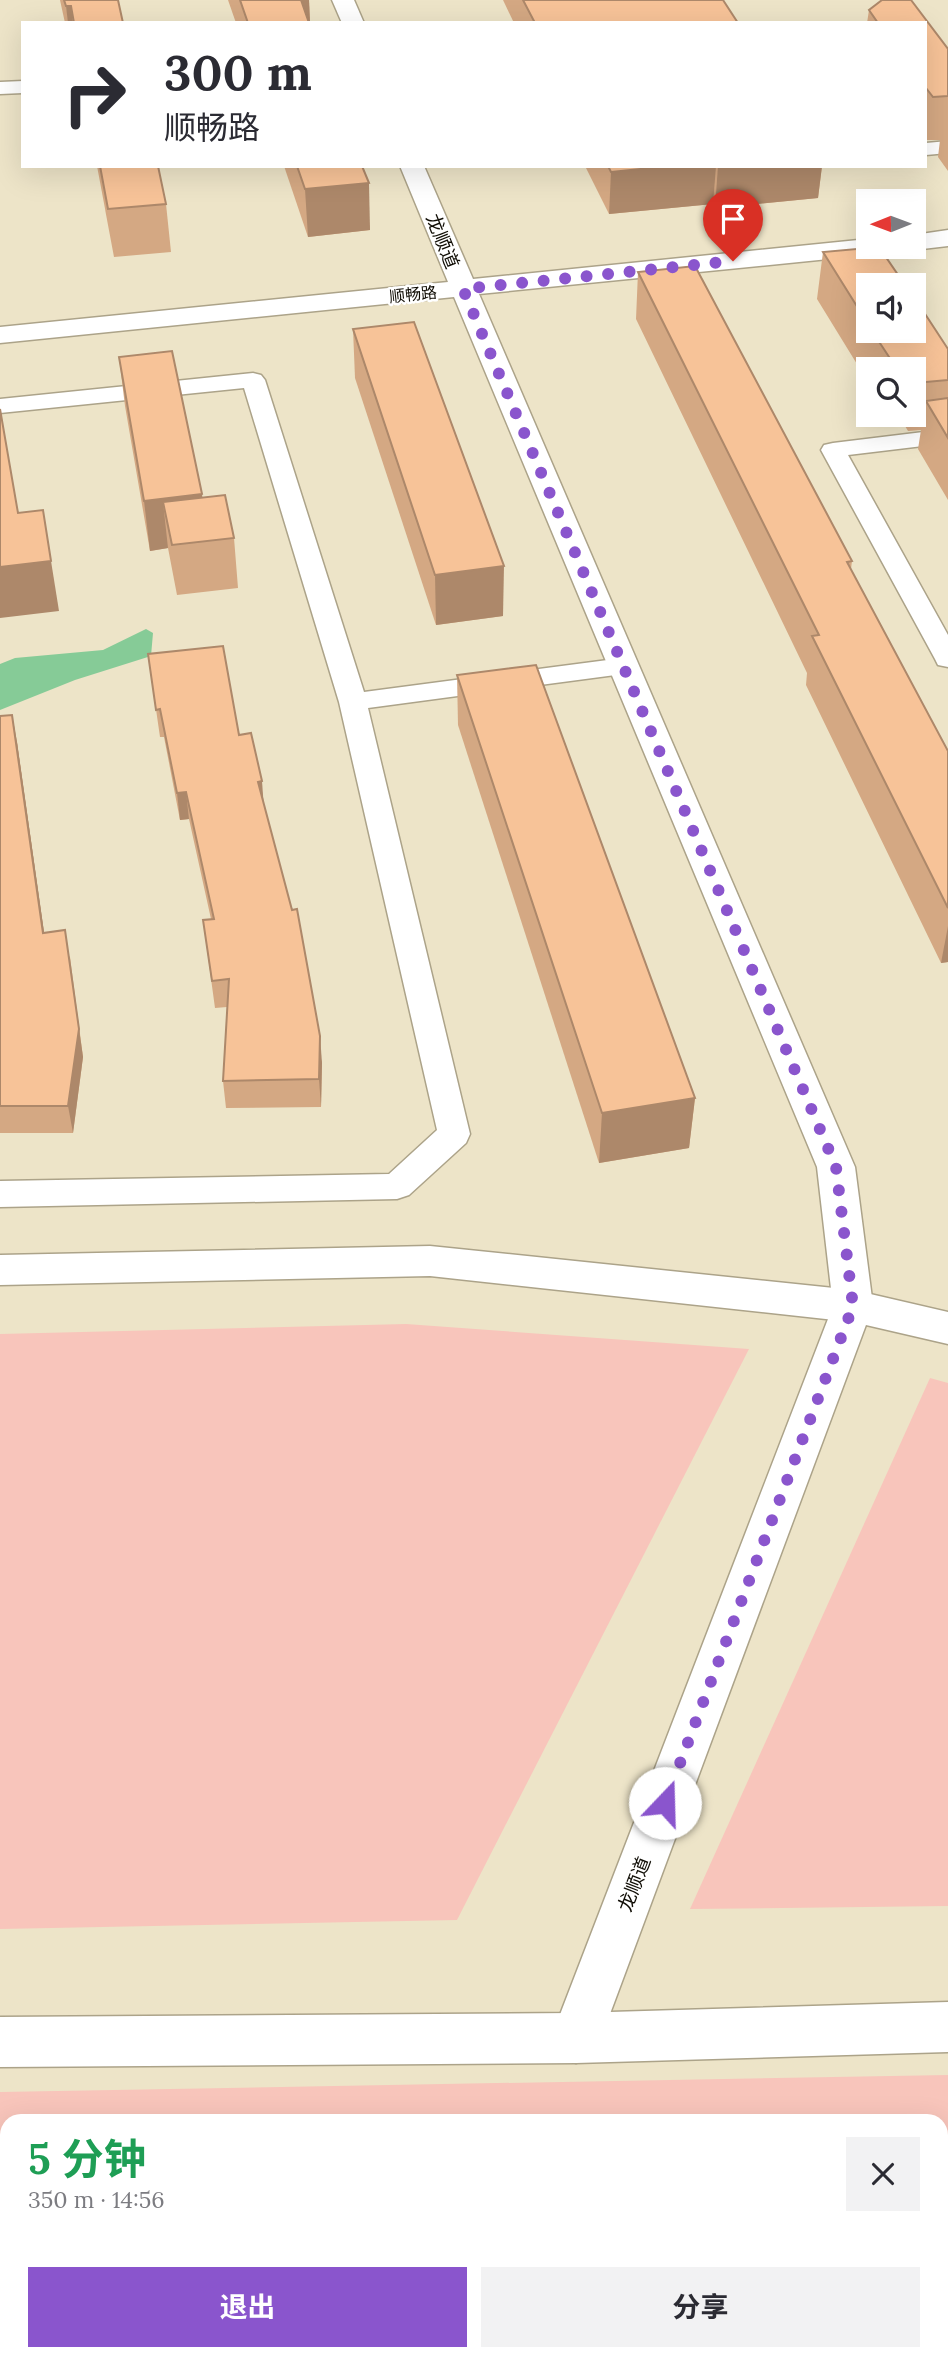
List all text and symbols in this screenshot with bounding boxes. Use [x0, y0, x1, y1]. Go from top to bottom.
text: 300 m [164, 41, 312, 103]
icon: right [49, 49, 140, 140]
text: 顺畅路 [164, 107, 260, 148]
pin [703, 189, 763, 261]
north arrow [856, 189, 926, 259]
map controls [856, 189, 926, 427]
icon: arrive [714, 200, 752, 238]
street label: 龙顺道 [421, 210, 465, 272]
button: sound [856, 273, 926, 343]
street label: 顺畅路 [388, 282, 438, 306]
button: search [856, 357, 926, 427]
position arrow [628, 1766, 702, 1840]
street label: 龙顺道 [613, 1853, 655, 1915]
text: 5 分钟 [28, 2132, 146, 2186]
button: close [846, 2137, 920, 2211]
text: 350 m · 14:56 [28, 2185, 165, 2214]
button: 退出 [28, 2267, 467, 2347]
button: 分享 [481, 2267, 920, 2347]

